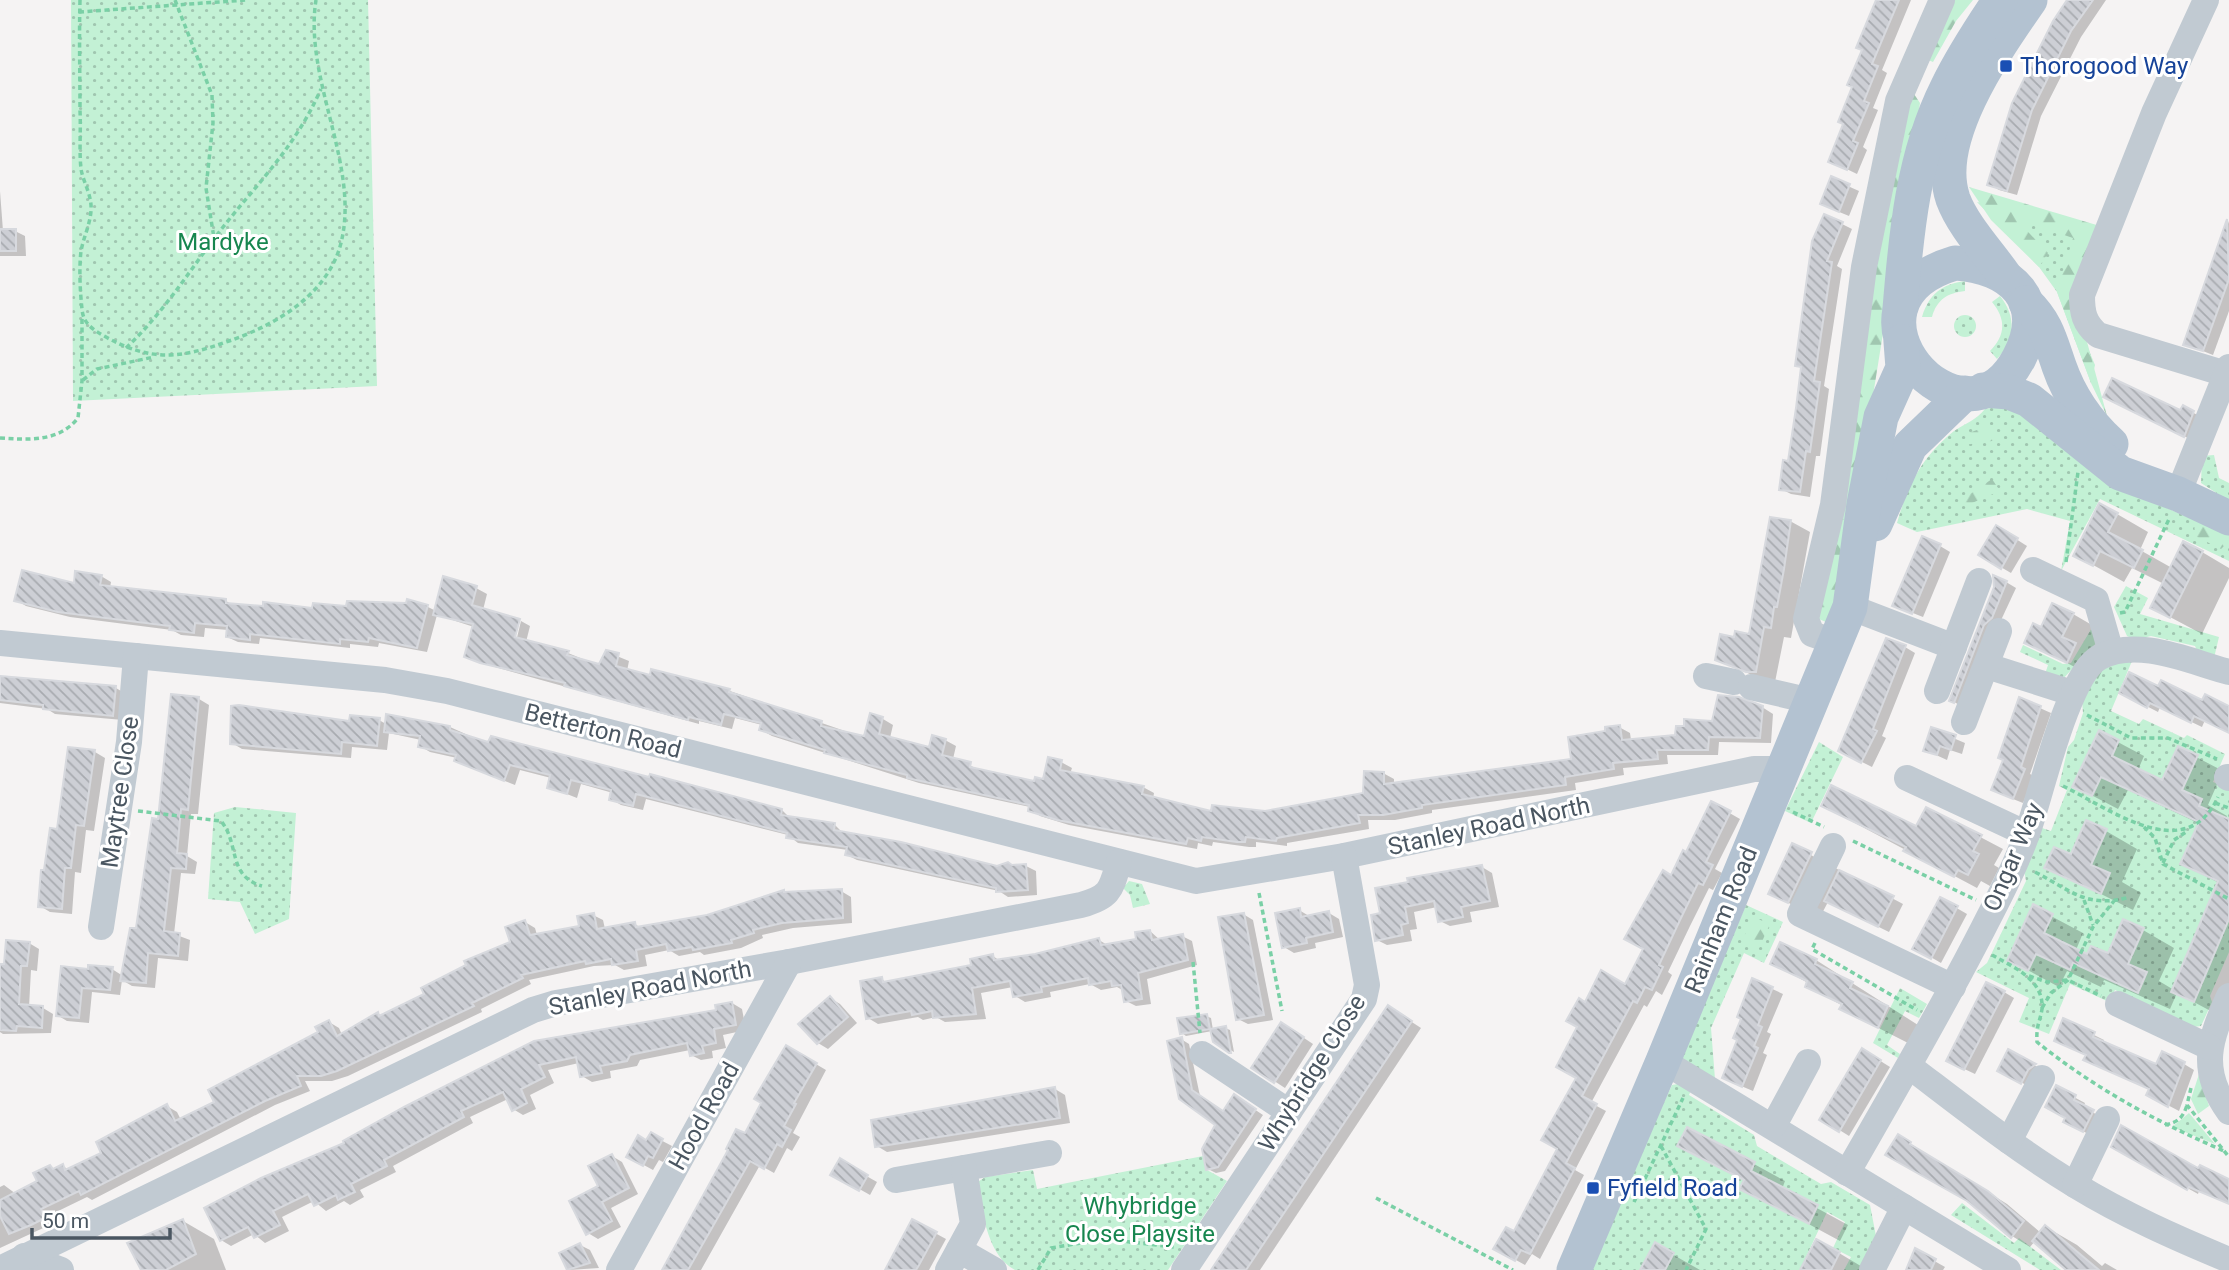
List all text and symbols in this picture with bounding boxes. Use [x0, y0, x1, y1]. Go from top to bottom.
place label: Thorogood Way [2020, 52, 2189, 80]
marker: Thorogood Way [1998, 58, 2014, 74]
park label: Mardyke [177, 228, 269, 256]
street label: Betterton Road [522, 698, 684, 764]
street label: Maytree Close [96, 714, 144, 870]
street label: Stanley Road North [1385, 791, 1593, 861]
street label: Ongar Way [1978, 798, 2049, 916]
street label: Rainham Road [1679, 843, 1763, 997]
street label: Stanley Road North [546, 955, 754, 1021]
street label: Whybridge Close [1253, 990, 1371, 1156]
street label: Hood Road [663, 1057, 745, 1175]
place label: Fyfield Road [1607, 1174, 1738, 1202]
marker: Fyfield Road [1585, 1180, 1601, 1196]
park label: Whybridge Close Playsite [1065, 1192, 1215, 1248]
scale bar [32, 1196, 170, 1240]
text: 50 m [42, 1209, 89, 1233]

